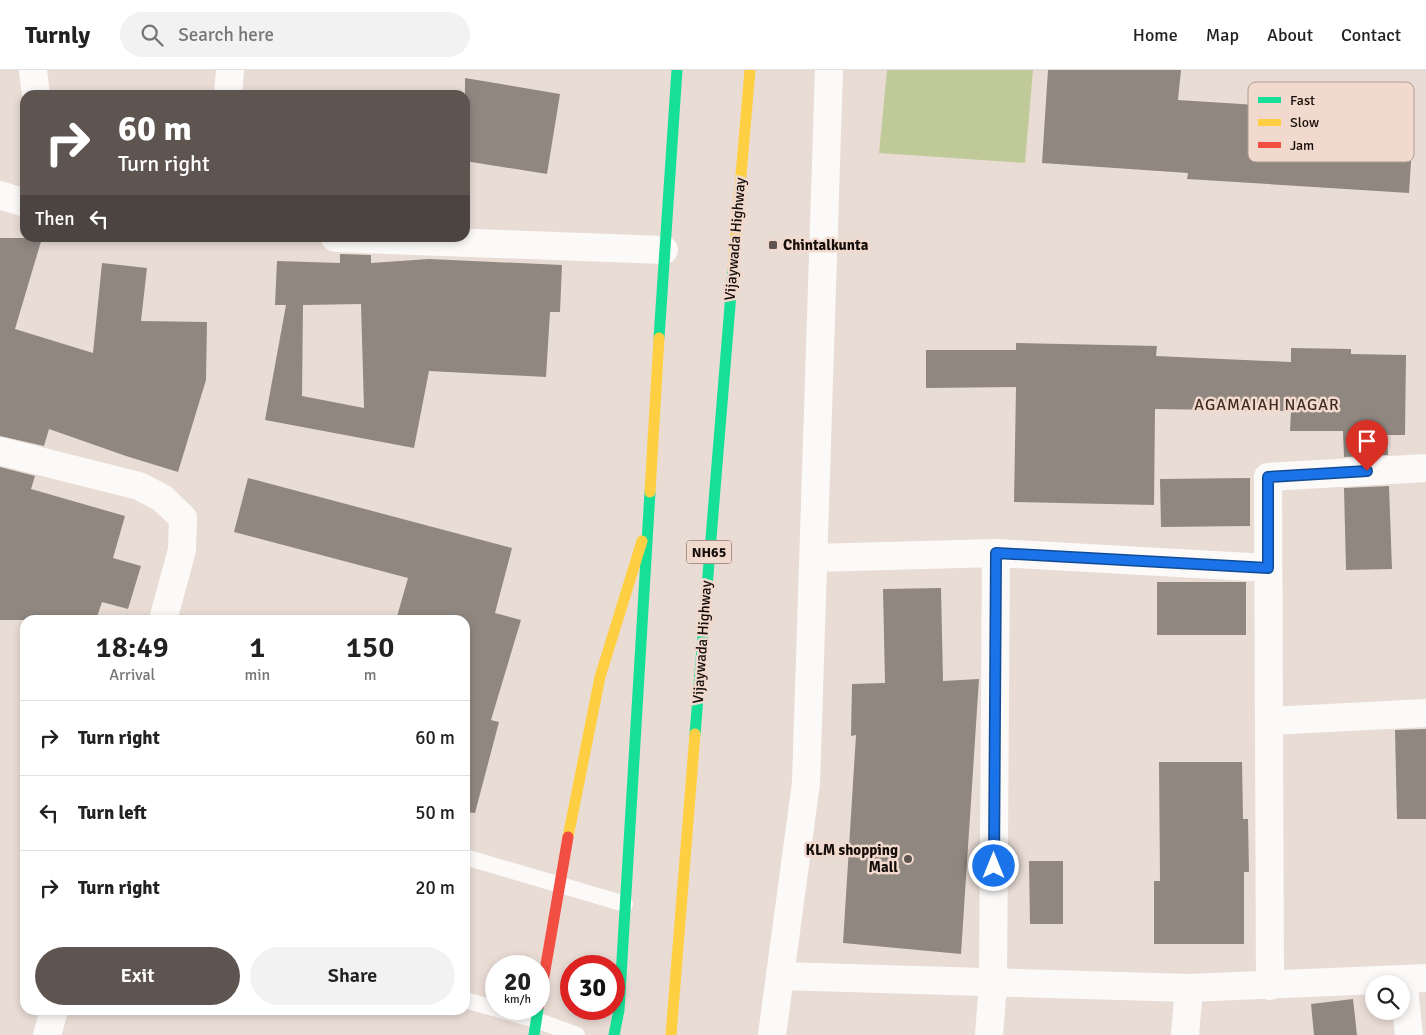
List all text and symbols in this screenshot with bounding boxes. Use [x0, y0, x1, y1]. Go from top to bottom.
search box [120, 12, 470, 57]
text: Turnly [25, 20, 90, 50]
icon: search [138, 21, 166, 49]
text: Search here [178, 23, 274, 47]
text: Home [1133, 24, 1178, 46]
text: Map [1206, 24, 1239, 46]
text: About [1267, 24, 1313, 46]
text: Contact [1341, 24, 1401, 46]
legend [1248, 82, 1414, 162]
text: Fast [1290, 92, 1315, 109]
text: 60 m [118, 107, 192, 150]
icon: right [35, 110, 100, 175]
text: Slow [1290, 114, 1319, 131]
text: Jam [1290, 137, 1314, 154]
text: Turn right [118, 150, 210, 177]
street label: Vijaywada Highway [721, 177, 749, 301]
icon: left [85, 205, 113, 233]
text: Then [35, 207, 75, 231]
place label: Chintalkunta [783, 236, 869, 254]
marker: Chintalkunta [767, 239, 779, 251]
district label: AGAMAIAH NAGAR [1194, 395, 1340, 415]
pin [1346, 420, 1388, 471]
icon: arrive [1353, 427, 1381, 455]
road number: NH65 [686, 541, 732, 564]
street label: Vijaywada Highway [689, 580, 715, 704]
text: 18:49 [96, 629, 169, 666]
text: 1 [249, 629, 265, 666]
text: 150 [346, 629, 394, 666]
text: Arrival [109, 665, 155, 685]
text: min [244, 665, 270, 685]
text: m [364, 665, 376, 685]
icon: right [35, 724, 63, 752]
text: Turn right [78, 726, 160, 750]
text: 60 m [415, 726, 455, 750]
icon: left [35, 799, 63, 827]
text: Turn left [78, 801, 147, 825]
text: 50 m [415, 801, 455, 825]
position arrow [967, 839, 1019, 891]
place label: KLM shopping Mall [806, 841, 898, 876]
marker: KLM shopping Mall [902, 853, 914, 865]
icon: right [35, 874, 63, 902]
text: Turn right [78, 876, 160, 900]
text: 20 m [415, 876, 455, 900]
button: Exit [35, 947, 240, 1005]
button: Share [250, 947, 455, 1005]
speed limit sign: 30 [560, 955, 625, 1020]
text: 20 [504, 966, 531, 997]
map controls [1365, 975, 1410, 1020]
button: search [1365, 975, 1410, 1020]
text: km/h [504, 992, 531, 1007]

